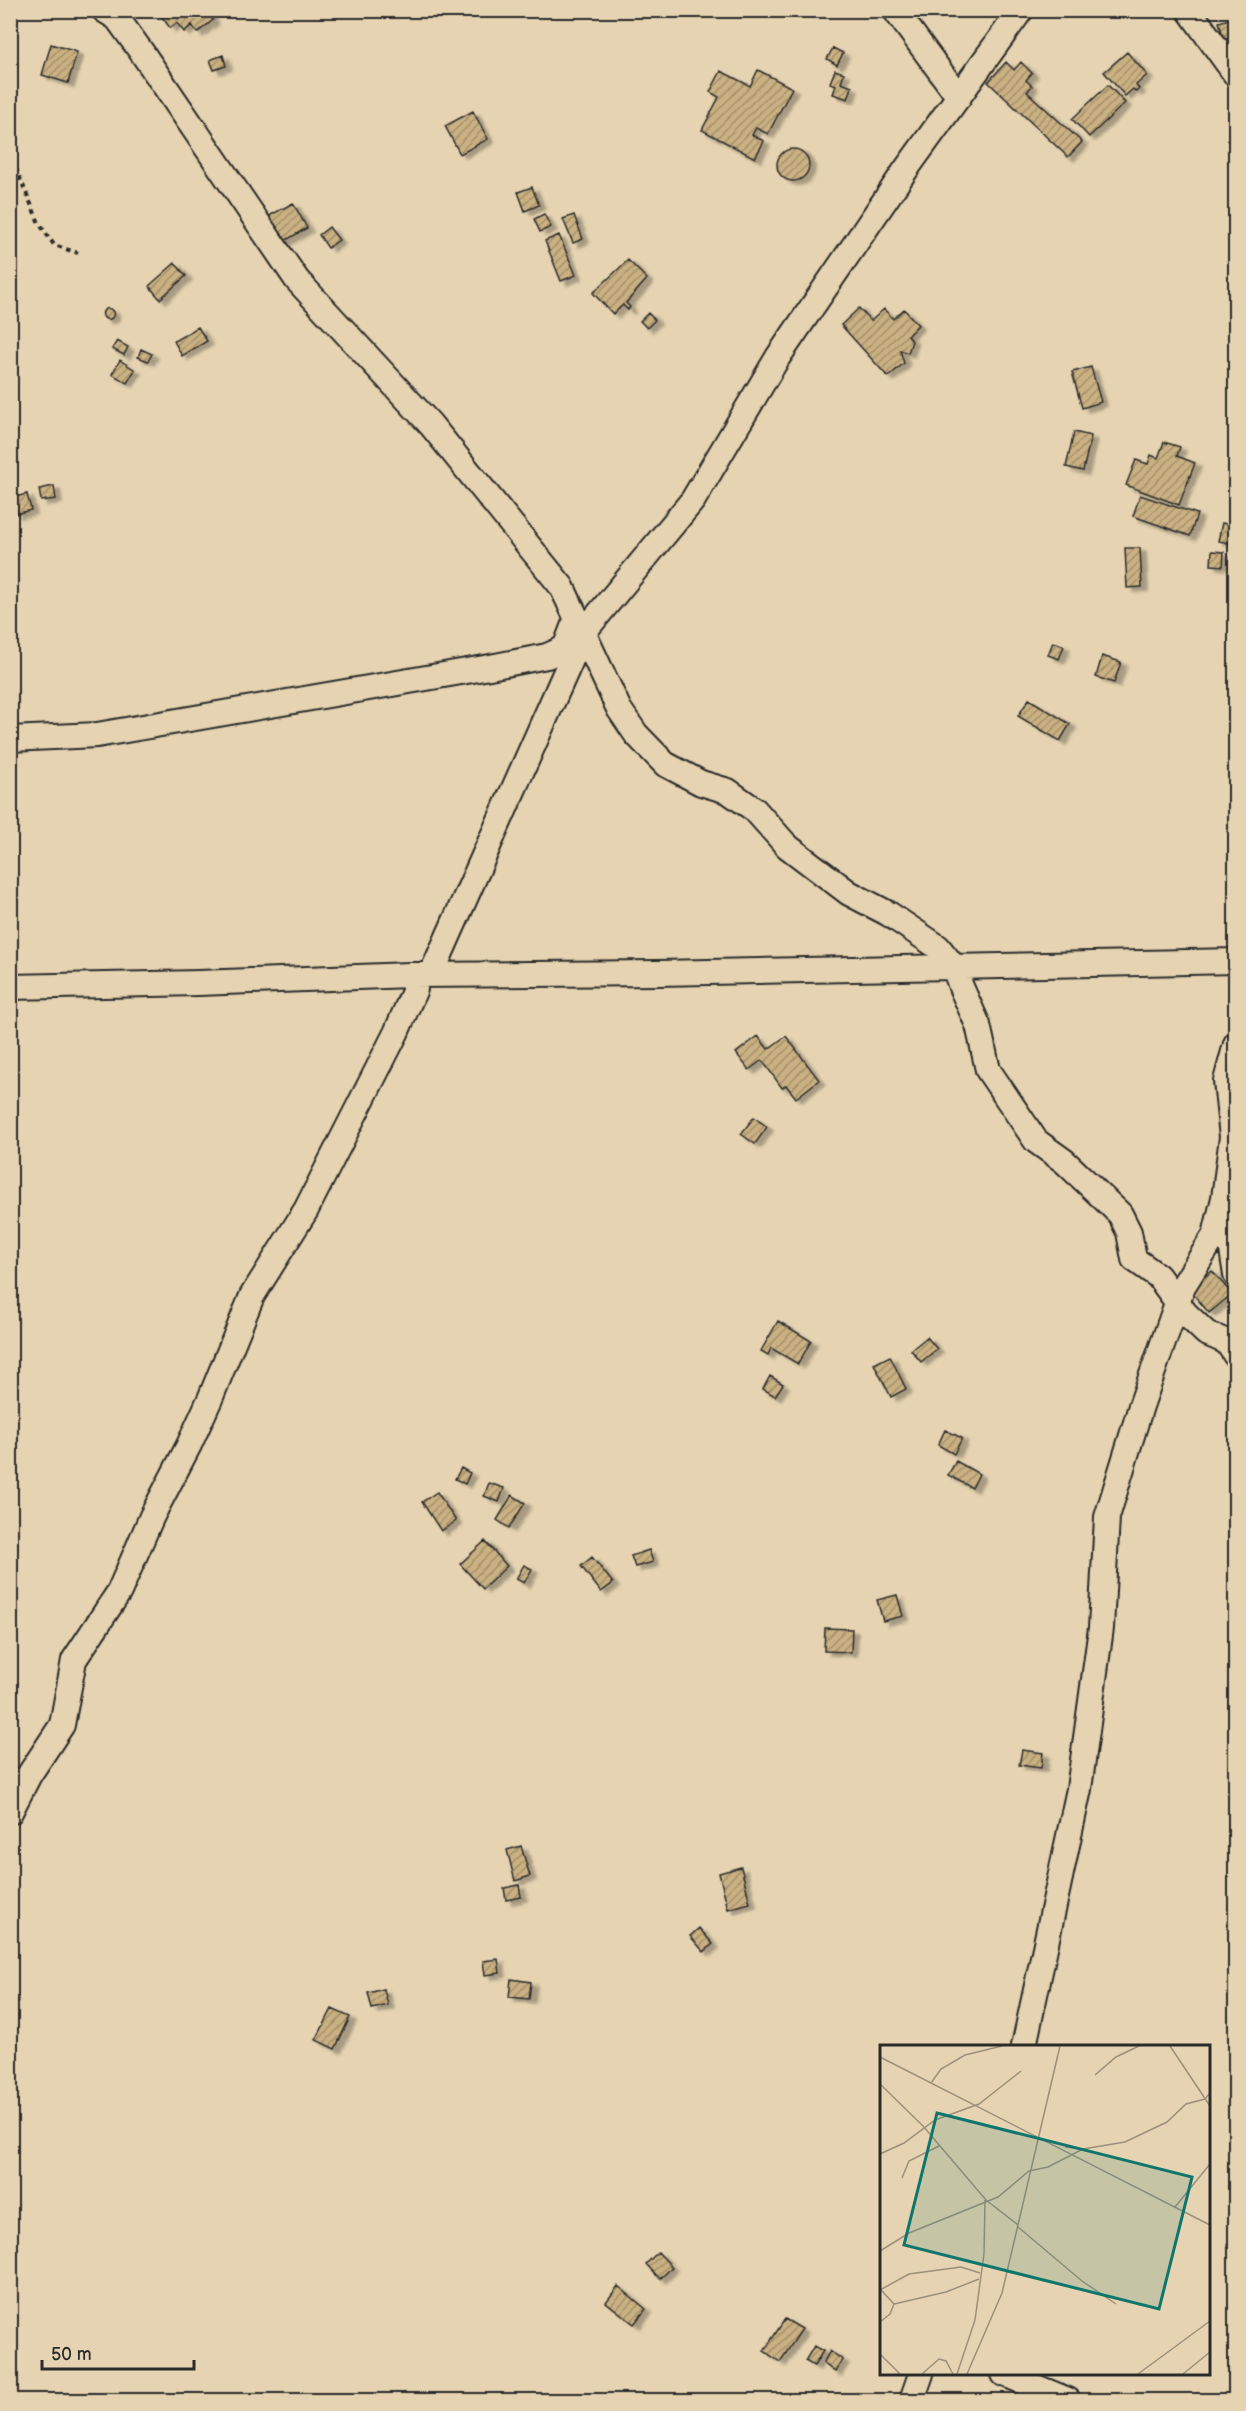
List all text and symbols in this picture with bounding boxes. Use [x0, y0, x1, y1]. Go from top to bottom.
inset map [880, 2045, 1210, 2375]
scale bar [42, 2333, 194, 2371]
text: 50 m [51, 2344, 92, 2365]

